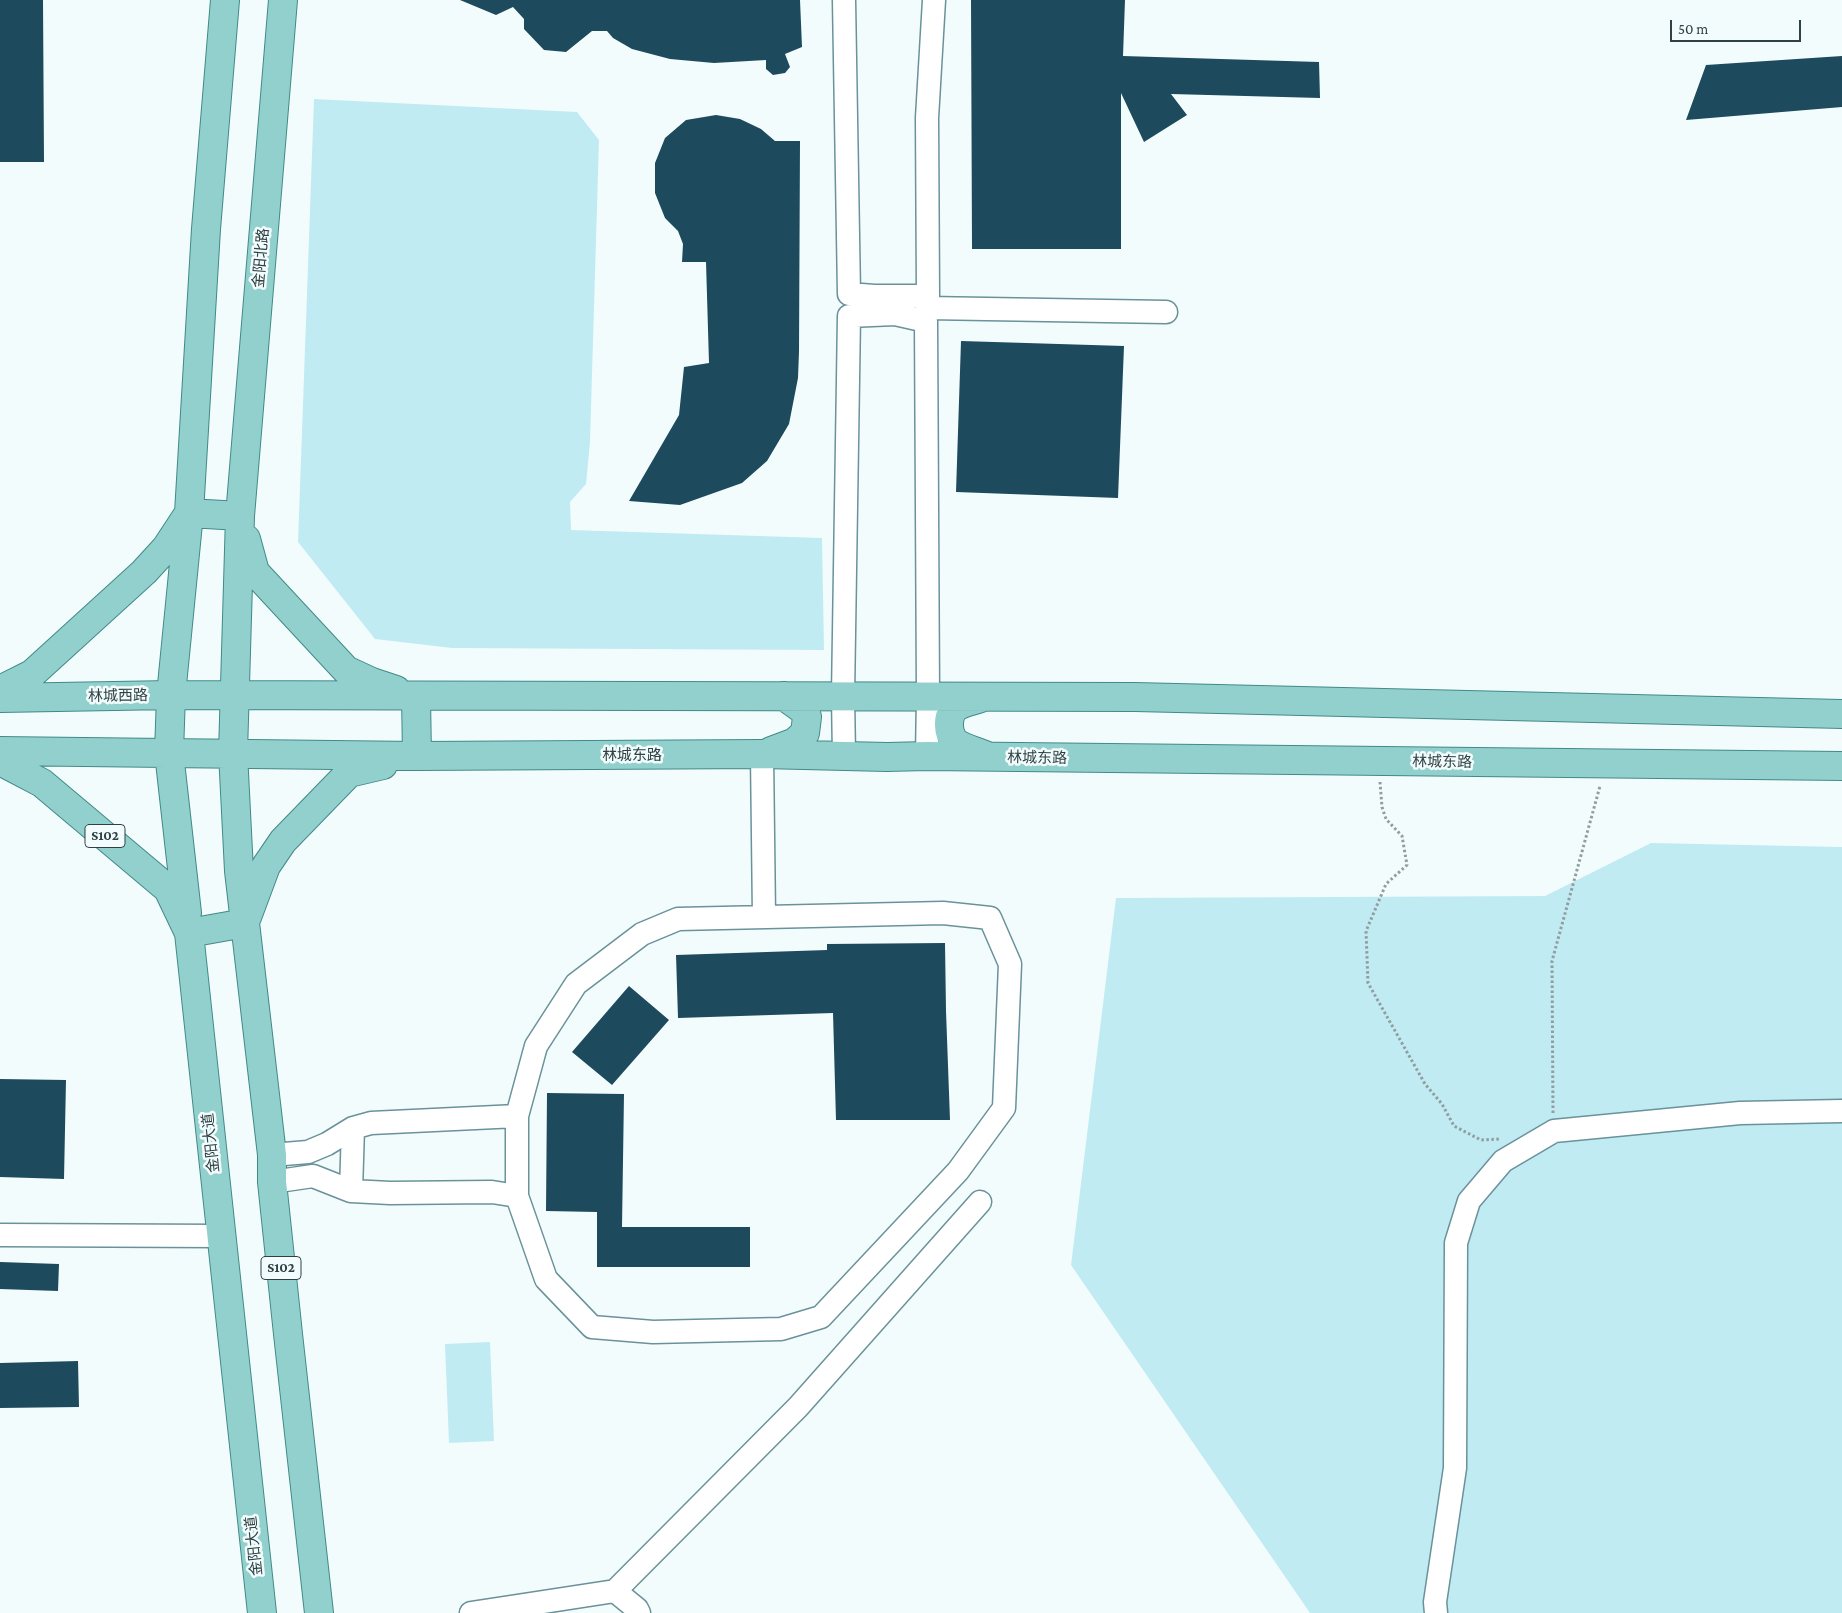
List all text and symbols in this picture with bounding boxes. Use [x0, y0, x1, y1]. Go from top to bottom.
scale bar [1672, 10, 1803, 42]
text: 50 m [1678, 21, 1708, 37]
street label: 金阳北路 [249, 227, 273, 289]
street label: 林城西路 [88, 686, 148, 706]
street label: 林城东路 [602, 746, 662, 764]
street label: 林城东路 [1007, 748, 1067, 768]
street label: 林城东路 [1412, 752, 1472, 772]
road number: S102 [85, 824, 125, 848]
street label: 金阳大道 [199, 1112, 223, 1174]
road number: S102 [261, 1256, 301, 1280]
street label: 金阳大道 [242, 1515, 266, 1577]

